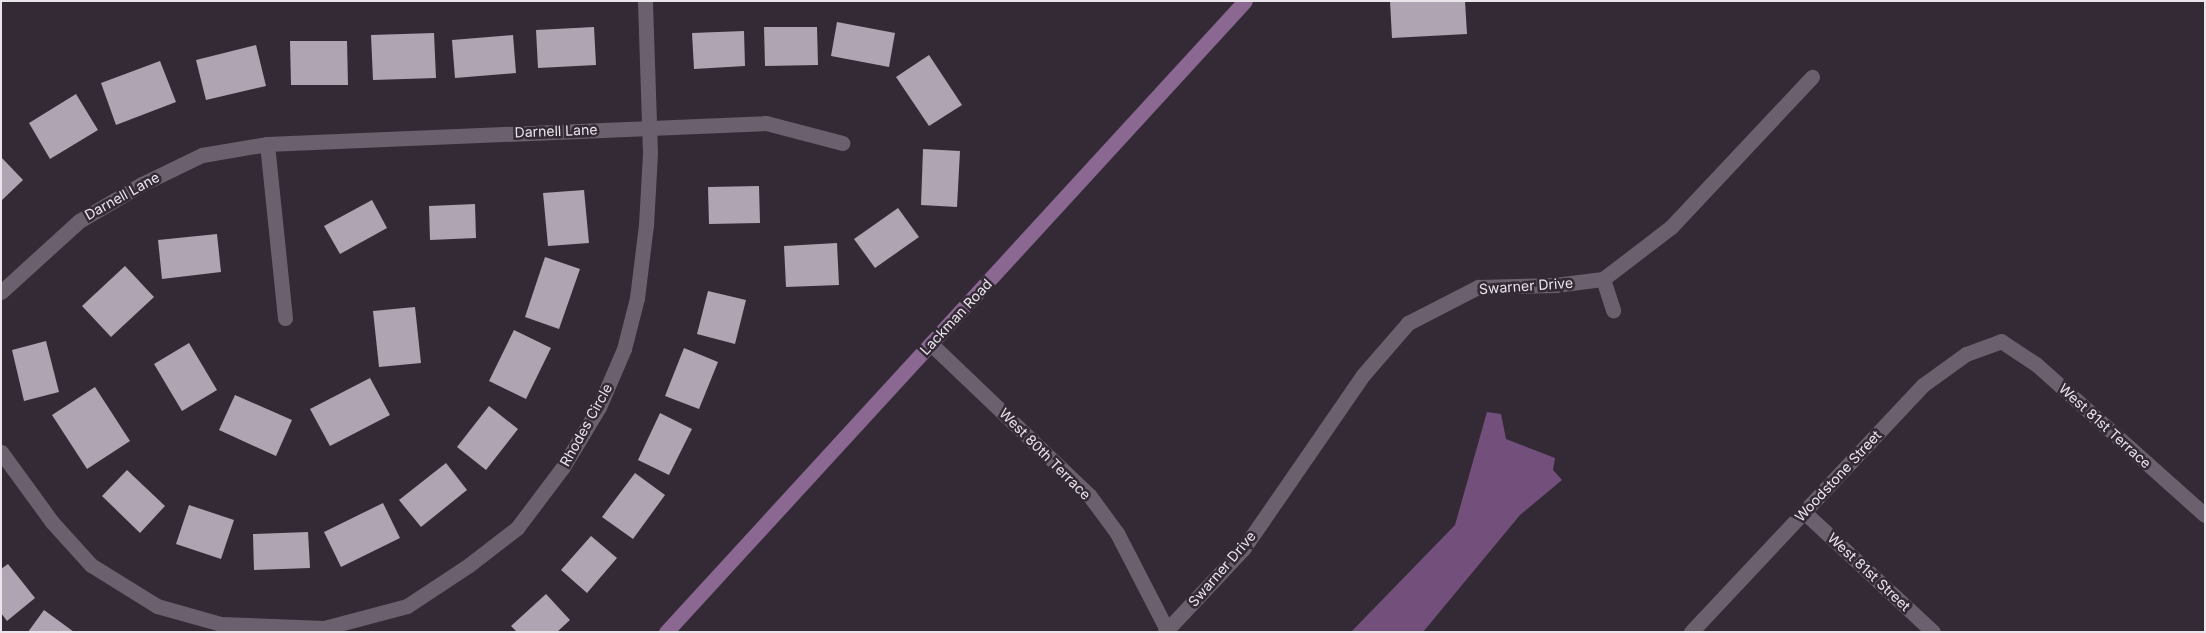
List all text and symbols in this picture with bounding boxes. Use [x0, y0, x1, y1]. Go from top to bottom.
street label: Darnell Lane [514, 121, 598, 141]
street label: Darnell Lane [82, 169, 162, 223]
street label: Swarner Drive [1478, 274, 1574, 298]
street label: Lackman Road [917, 276, 995, 358]
street label: West 81st Terrace [2055, 380, 2155, 472]
street label: Rhodes Circle [556, 381, 616, 469]
street label: West 80th Terrace [996, 405, 1094, 503]
street label: Woodstone Street [1791, 427, 1885, 525]
street label: Swarner Drive [1185, 528, 1259, 610]
street label: West 81st Street [1824, 529, 1914, 615]

